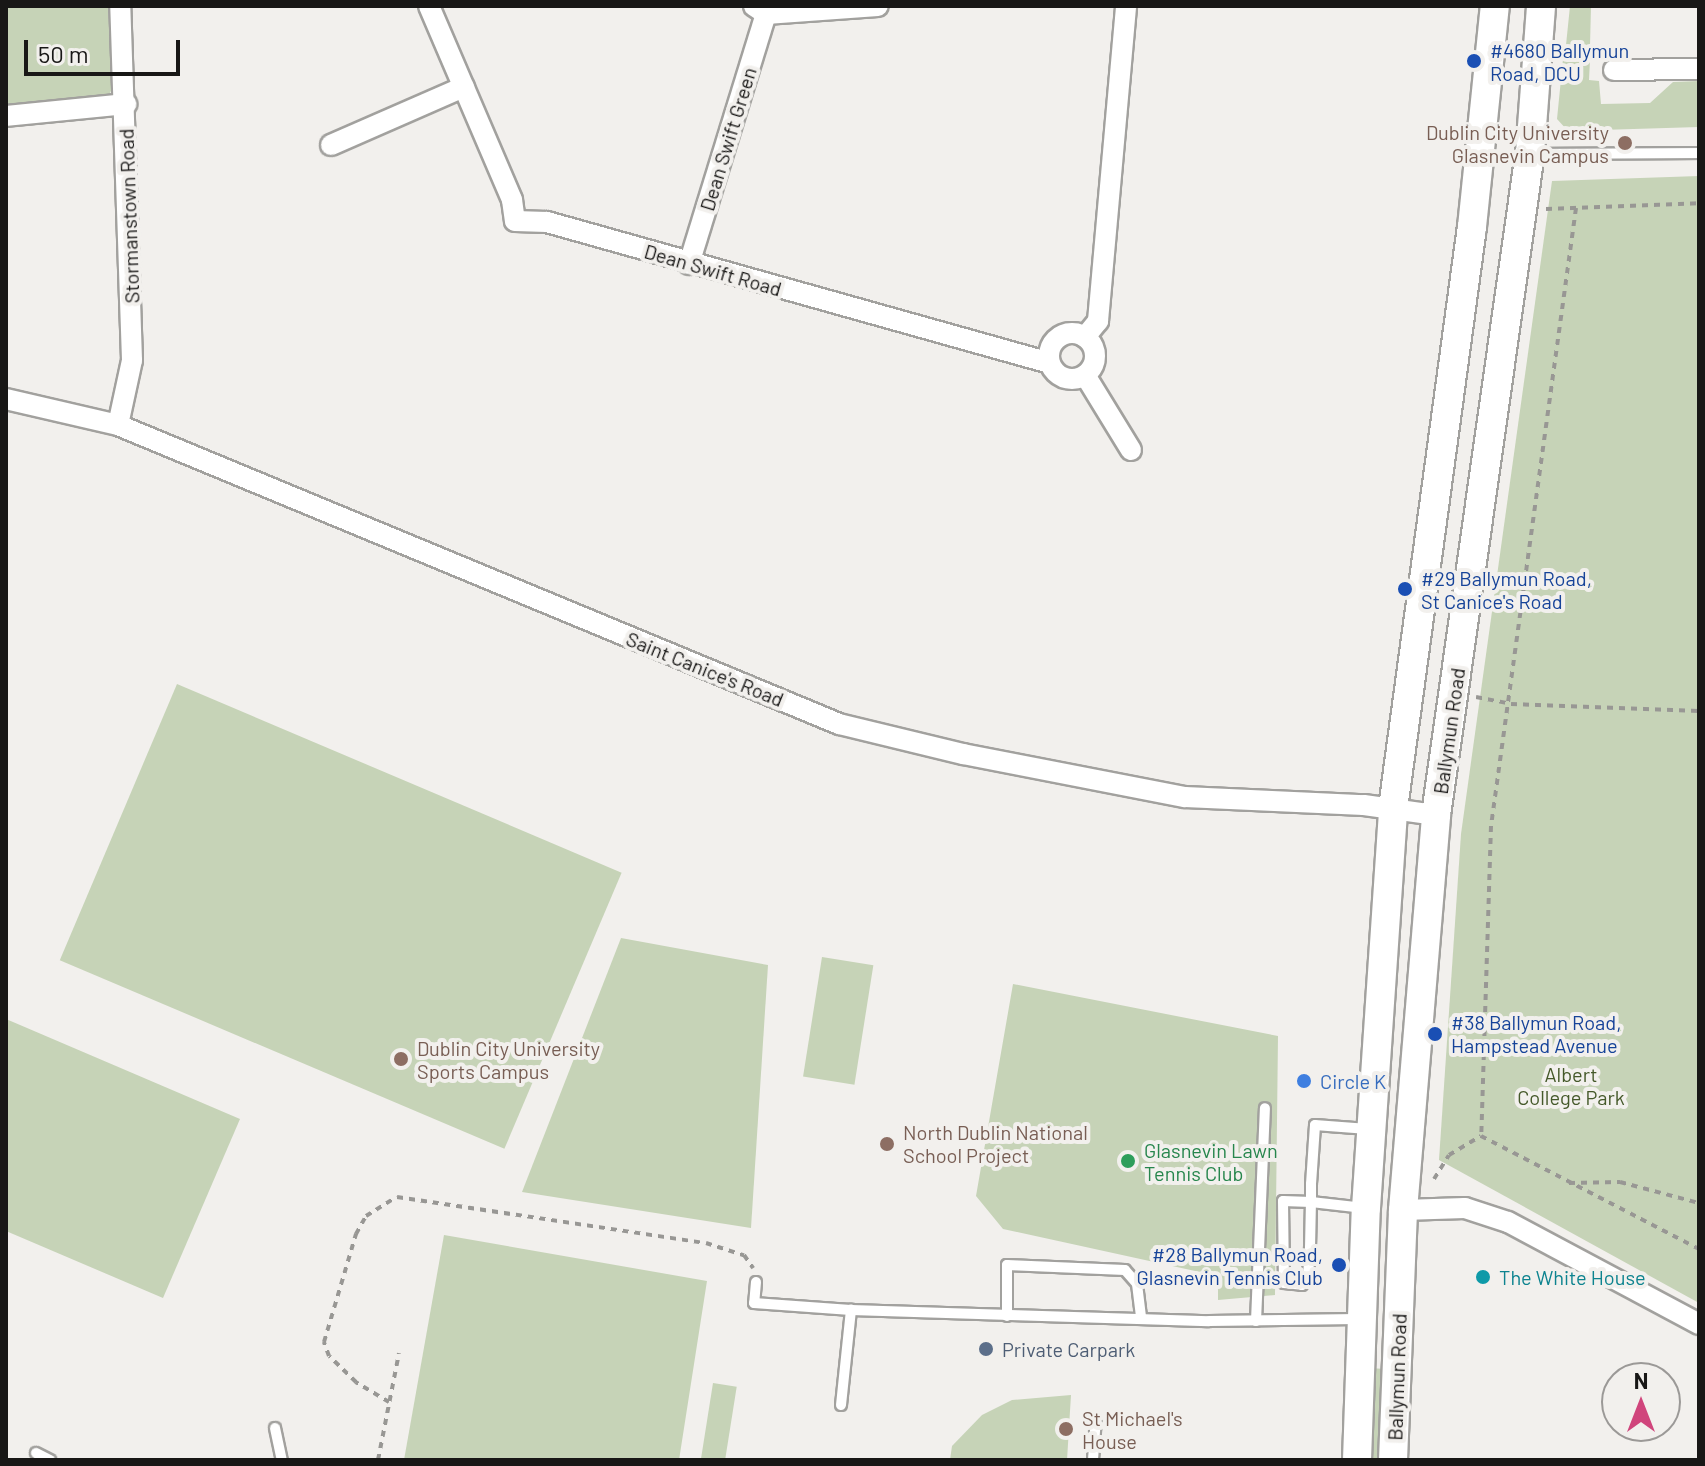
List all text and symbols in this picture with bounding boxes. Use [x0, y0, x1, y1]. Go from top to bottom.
scale bar [28, 24, 184, 74]
place label: #4680 Ballymun Road, DCU [1490, 38, 1629, 85]
text: 50 m [38, 39, 89, 68]
marker: #4680 Ballymun Road, DCU [1465, 52, 1483, 70]
street label: Dean Swift Green [695, 64, 761, 214]
place label: Dublin City University Glasnevin Campus [1426, 120, 1609, 167]
street label: Stormanstown Road [114, 128, 144, 304]
marker: Dublin City University Glasnevin Campus [1616, 134, 1634, 152]
street label: Dean Swift Road [642, 239, 784, 301]
place label: #29 Ballymun Road, St Canice's Road [1421, 566, 1592, 613]
marker: #29 Ballymun Road, St Canice's Road [1396, 580, 1414, 598]
street label: Saint Canice's Road [623, 626, 787, 712]
street label: Ballymun Road [1428, 666, 1470, 796]
place label: #38 Ballymun Road, Hampstead Avenue [1451, 1010, 1621, 1057]
marker: #38 Ballymun Road, Hampstead Avenue [1426, 1025, 1444, 1043]
place label: Dublin City University Sports Campus [417, 1036, 600, 1083]
marker: Dublin City University Sports Campus [392, 1050, 410, 1068]
park label: Albert College Park [1517, 1062, 1625, 1109]
place label: Circle K [1320, 1069, 1386, 1093]
marker: Circle K [1295, 1072, 1313, 1090]
place label: North Dublin National School Project [903, 1120, 1088, 1167]
marker: North Dublin National School Project [878, 1135, 896, 1153]
place label: Glasnevin Lawn Tennis Club [1144, 1138, 1278, 1185]
marker: Glasnevin Lawn Tennis Club [1119, 1152, 1137, 1170]
place label: #28 Ballymun Road, Glasnevin Tennis Club [1137, 1242, 1323, 1289]
marker: #28 Ballymun Road, Glasnevin Tennis Club [1330, 1256, 1348, 1274]
place label: The White House [1499, 1265, 1646, 1289]
marker: The White House [1474, 1268, 1492, 1286]
street label: Ballymun Road [1383, 1313, 1411, 1441]
place label: Private Carpark [1002, 1337, 1135, 1361]
marker: Private Carpark [977, 1340, 995, 1358]
north arrow [1601, 1362, 1681, 1442]
text: N [1634, 1367, 1648, 1393]
place label: St Michael's House [1082, 1406, 1183, 1453]
marker: St Michael's House [1057, 1420, 1075, 1438]

